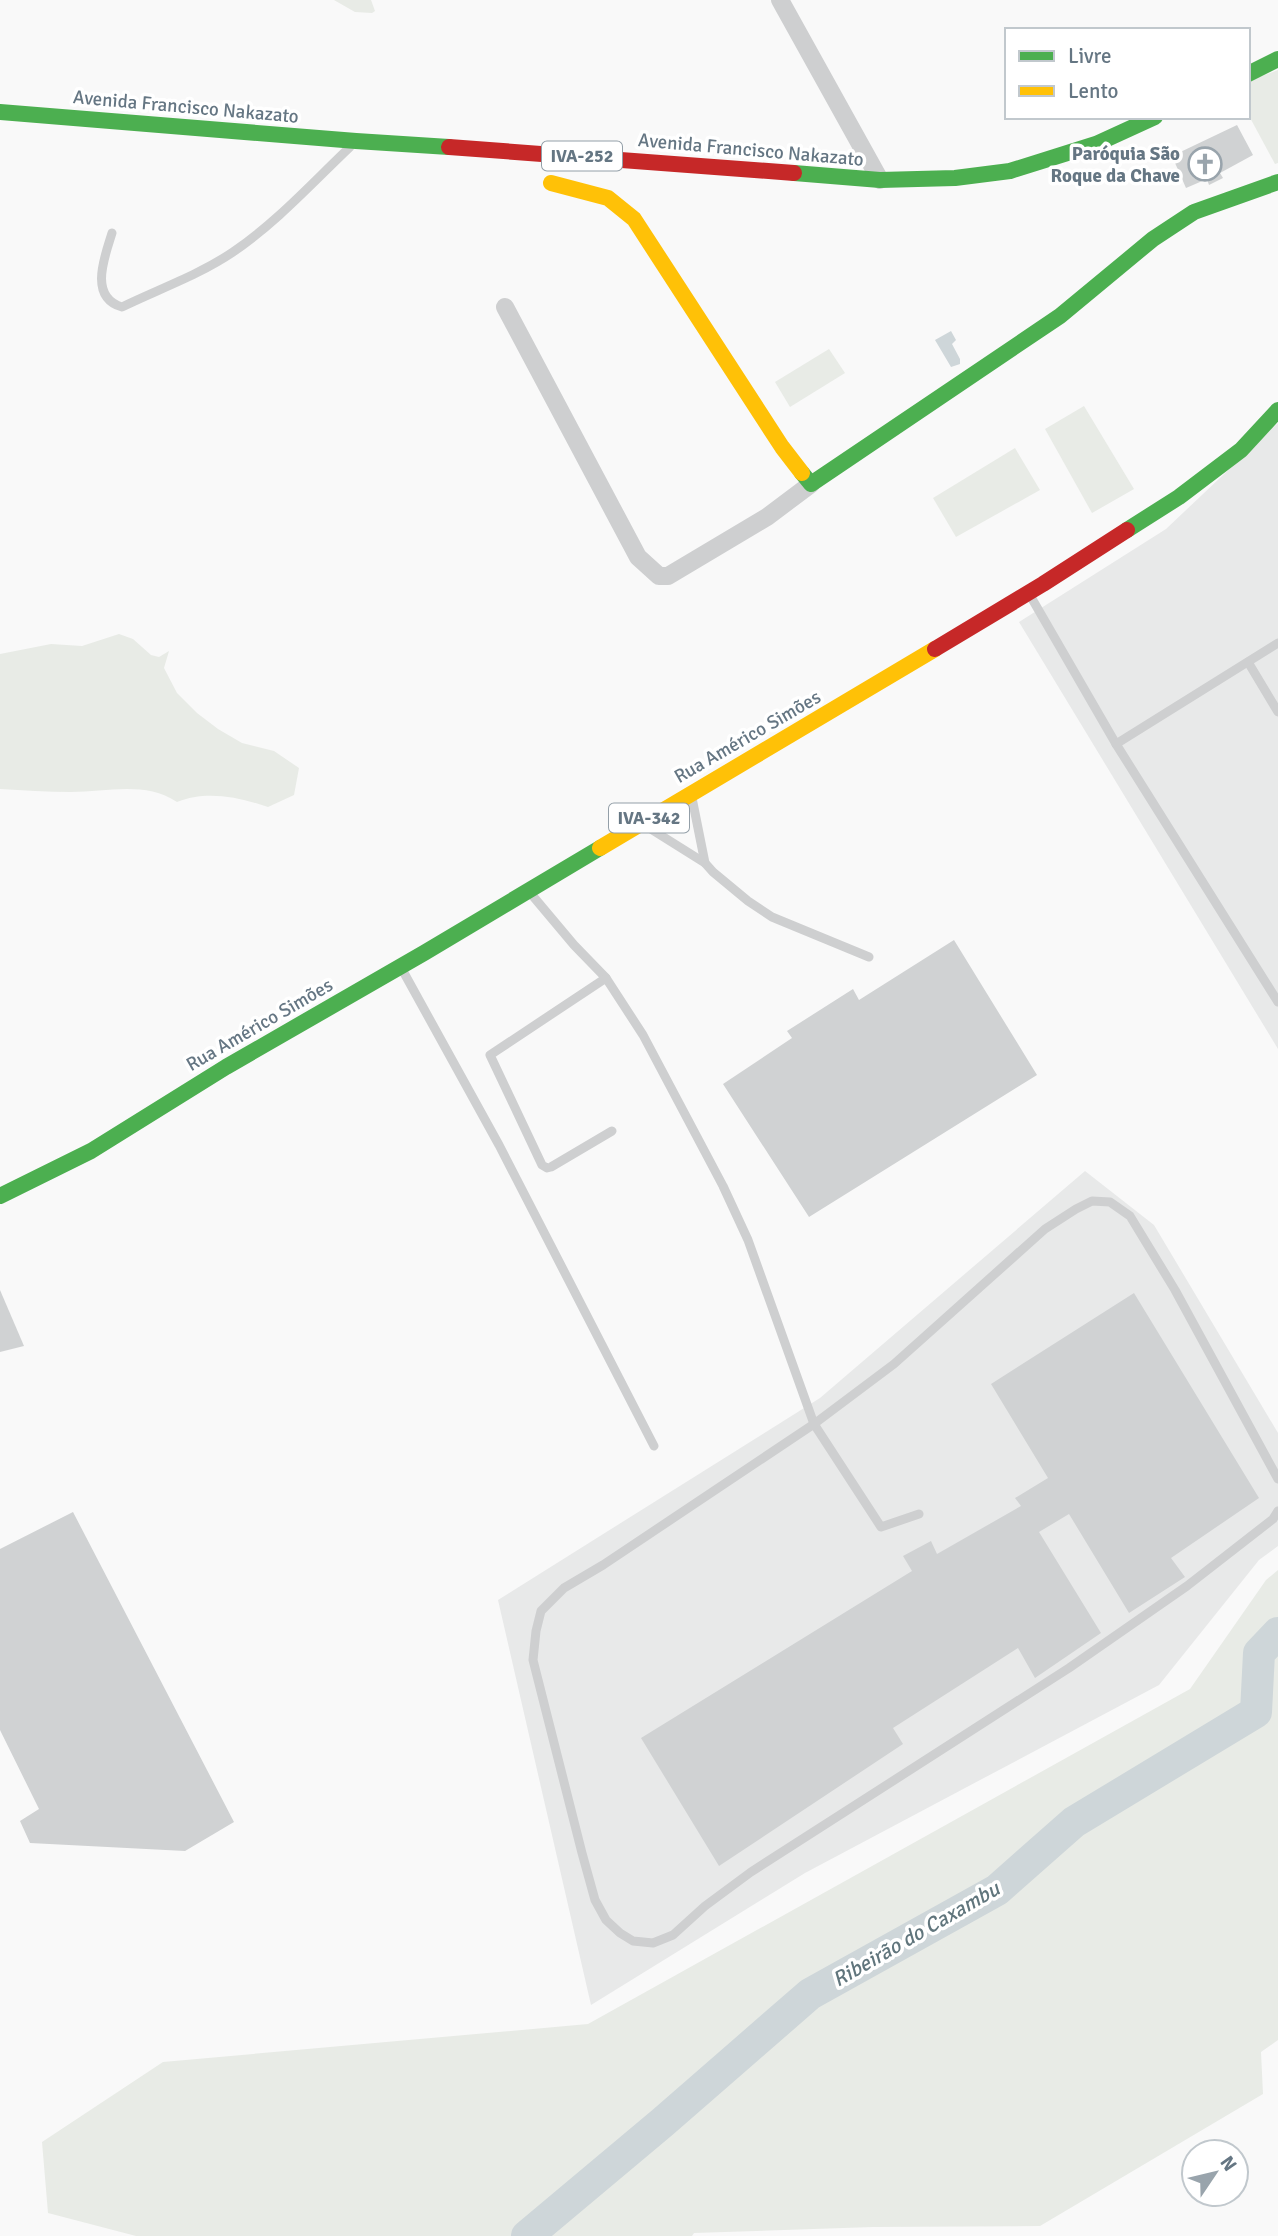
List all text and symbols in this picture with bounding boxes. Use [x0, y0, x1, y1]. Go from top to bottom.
legend [1005, 28, 1250, 119]
text: Livre [1068, 43, 1111, 69]
text: Lento [1068, 78, 1118, 104]
street label: Avenida Francisco Nakazato [72, 85, 300, 129]
street label: Avenida Francisco Nakazato [637, 128, 865, 172]
road number: IVA-252 [542, 141, 622, 170]
place label: Paróquia São Roque da Chave [1051, 142, 1180, 188]
church icon: Paróquia São Roque da Chave [1186, 145, 1224, 183]
street label: Rua Américo Simões [670, 685, 825, 789]
road number: IVA-342 [609, 804, 689, 832]
street label: Rua Américo Simões [182, 973, 337, 1077]
water label: Ribeirão do Caxambu [828, 1875, 1005, 1992]
north arrow [1180, 2138, 1250, 2208]
text: N [1214, 2152, 1242, 2176]

